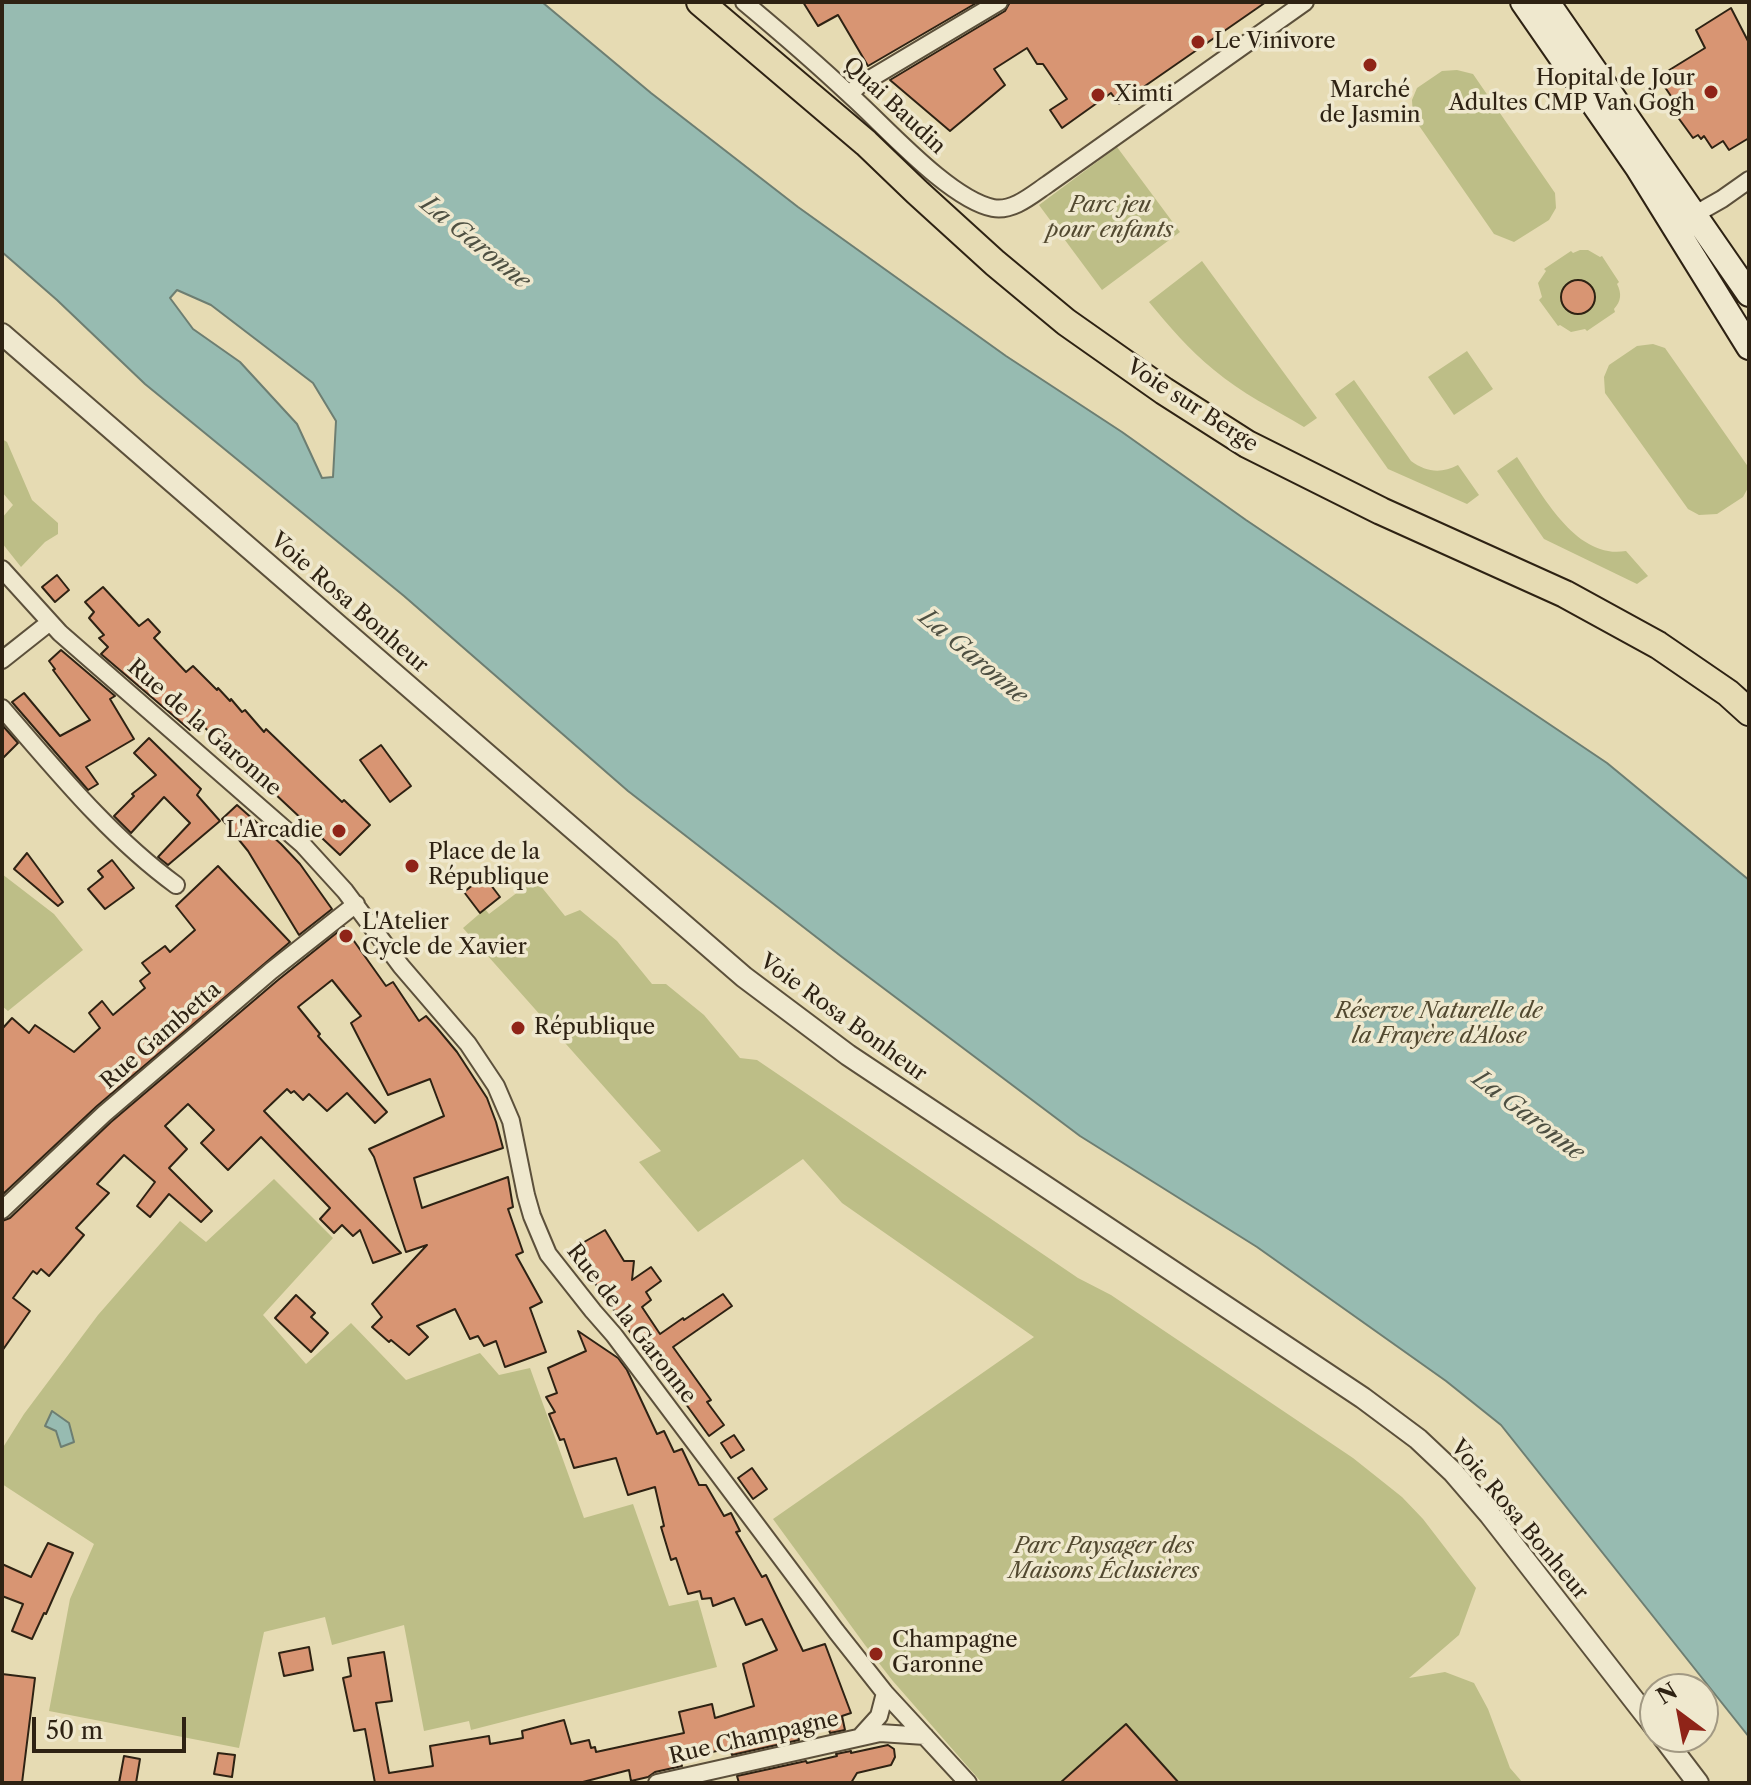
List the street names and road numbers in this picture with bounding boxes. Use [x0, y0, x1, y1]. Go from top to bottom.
street label: Quai Baudin [837, 52, 951, 160]
street label: Voie sur Berge [1121, 354, 1263, 458]
street label: Voie Rosa Bonheur [265, 527, 433, 679]
street label: Rue de la Garonne [122, 654, 286, 802]
street label: Voie Rosa Bonheur [754, 948, 932, 1088]
street label: Rue Gambetta [96, 977, 226, 1095]
street label: Rue de la Garonne [561, 1239, 701, 1409]
street label: Voie Rosa Bonheur [1445, 1435, 1593, 1605]
street label: Rue Champagne [667, 1706, 841, 1770]

